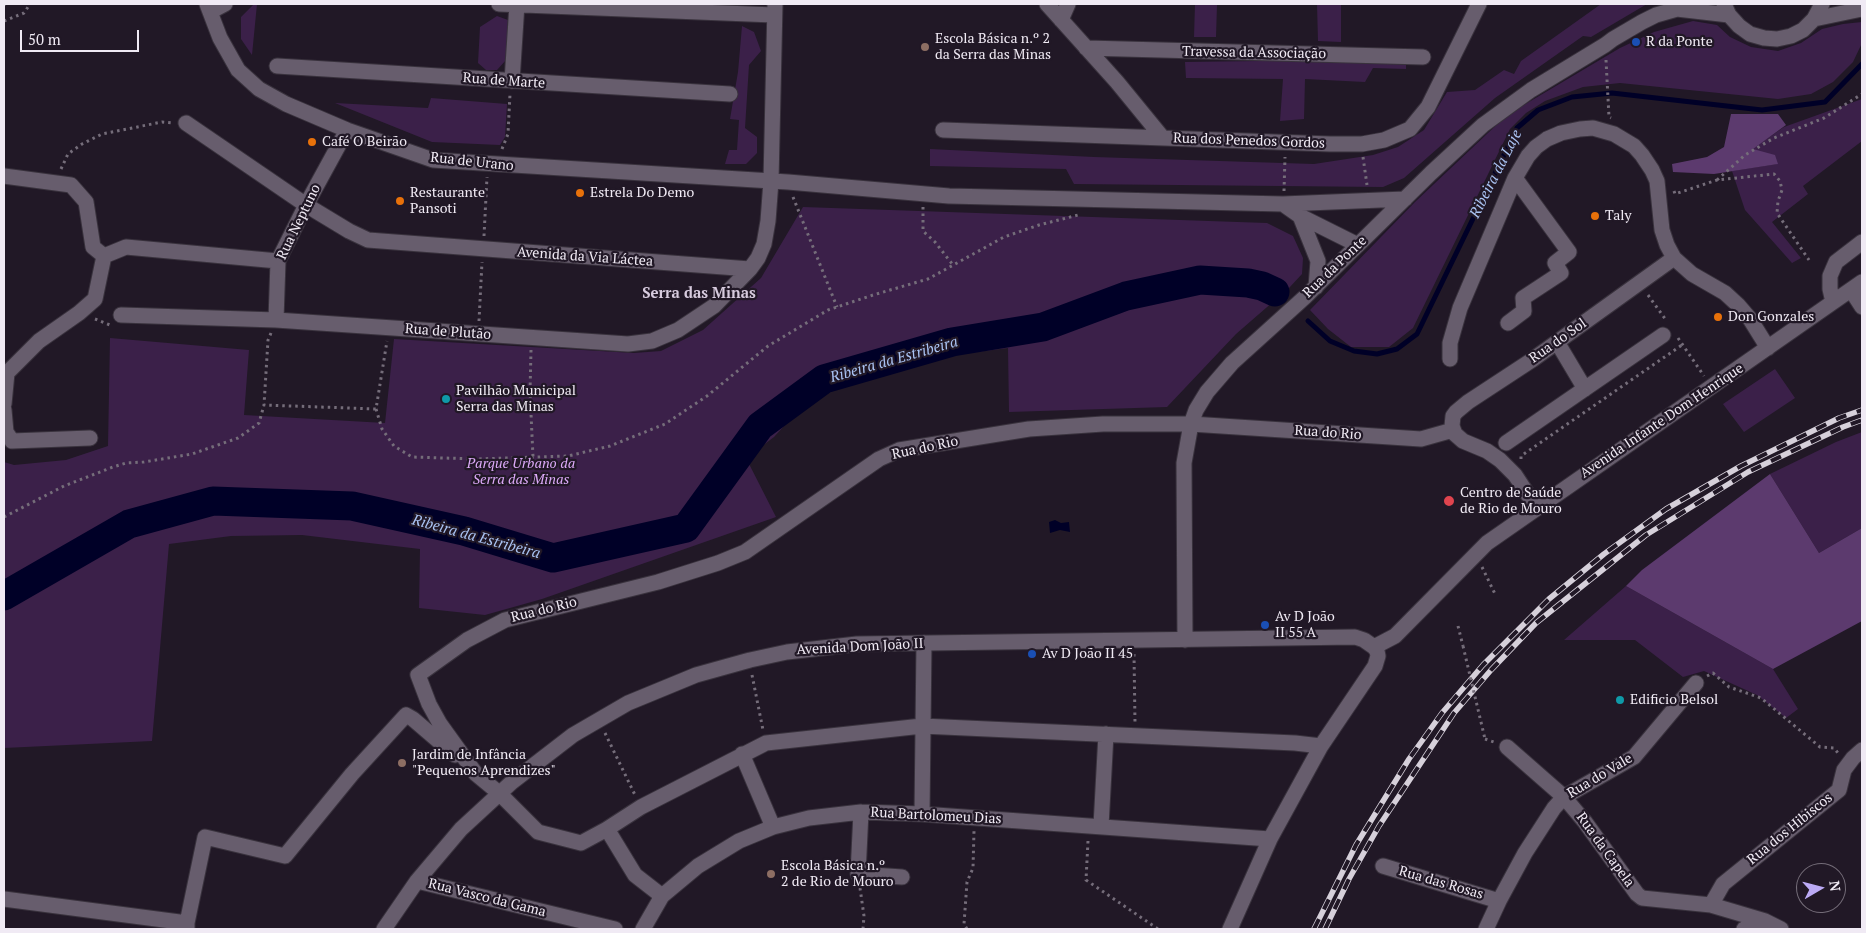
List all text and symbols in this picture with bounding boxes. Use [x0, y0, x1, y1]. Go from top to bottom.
scale bar [22, 20, 141, 52]
text: 50 m [28, 29, 61, 49]
place label: Escola Básica n.º 2 da Serra das Minas [935, 31, 1051, 64]
place label: R da Ponte [1646, 34, 1713, 50]
marker: R da Ponte [1630, 36, 1642, 48]
marker: Escola Básica n.º 2 da Serra das Minas [919, 41, 931, 53]
street label: Travessa da Associação [1182, 43, 1326, 63]
street label: Rua de Marte [462, 70, 546, 92]
water label: Ribeira da Laje [1466, 127, 1526, 221]
street label: Rua dos Penedos Gordos [1173, 130, 1325, 152]
place label: Café O Beirão [322, 134, 407, 150]
marker: Café O Beirão [306, 136, 318, 148]
street label: Rua de Urano [430, 149, 514, 175]
street label: Rua Neptuno [274, 182, 324, 262]
place label: Restaurante Pansoti [410, 185, 485, 218]
place label: Estrela Do Demo [590, 185, 694, 201]
marker: Estrela Do Demo [574, 187, 586, 199]
marker: Restaurante Pansoti [394, 195, 406, 207]
place label: Taly [1605, 208, 1632, 224]
marker: Taly [1589, 210, 1601, 222]
street label: Rua da Ponte [1300, 233, 1370, 301]
street label: Avenida da Via Láctea [516, 244, 654, 270]
district label: Serra das Minas [642, 285, 756, 303]
place label: Don Gonzales [1728, 309, 1814, 325]
marker: Don Gonzales [1712, 311, 1724, 323]
street label: Rua do Sol [1526, 315, 1590, 367]
street label: Rua de Plutão [404, 321, 492, 343]
water label: Ribeira da Estribeira [828, 333, 960, 387]
street label: Avenida Infante Dom Henrique [1577, 360, 1747, 482]
place label: Pavilhão Municipal Serra das Minas [456, 383, 576, 416]
marker: Pavilhão Municipal Serra das Minas [440, 393, 452, 405]
street label: Rua do Rio [1294, 422, 1362, 444]
street label: Rua do Rio [890, 433, 960, 463]
park label: Parque Urbano da Serra das Minas [467, 456, 575, 488]
place label: Centro de Saúde de Rio de Mouro [1460, 485, 1562, 518]
marker: Centro de Saúde de Rio de Mouro [1442, 494, 1456, 508]
water label: Ribeira da Estribeira [410, 511, 542, 563]
street label: Rua do Rio [509, 594, 579, 626]
place label: Av D João II 55 A [1275, 609, 1335, 642]
marker: Av D João II 55 A [1259, 619, 1271, 631]
street label: Avenida Dom João II [796, 635, 924, 659]
place label: Av D João II 45 [1042, 646, 1133, 662]
marker: Av D João II 45 [1026, 648, 1038, 660]
place label: Edificio Belsol [1630, 692, 1718, 708]
marker: Edificio Belsol [1614, 694, 1626, 706]
place label: Jardim de Infância "Pequenos Aprendizes" [412, 747, 556, 780]
street label: Rua do Vale [1564, 750, 1636, 802]
marker: Jardim de Infância "Pequenos Aprendizes" [396, 757, 408, 769]
street label: Rua dos Hibiscos [1744, 789, 1836, 869]
street label: Rua Bartolomeu Dias [870, 804, 1002, 828]
street label: Rua da Capela [1572, 809, 1638, 891]
place label: Escola Básica n.º 2 de Rio de Mouro [781, 858, 894, 890]
street label: Rua das Rosas [1397, 863, 1485, 903]
north arrow [1796, 863, 1846, 913]
marker: Escola Básica n.º 2 de Rio de Mouro [765, 868, 777, 880]
street label: Rua Vasco da Gama [427, 875, 547, 921]
text: N [1825, 879, 1846, 893]

